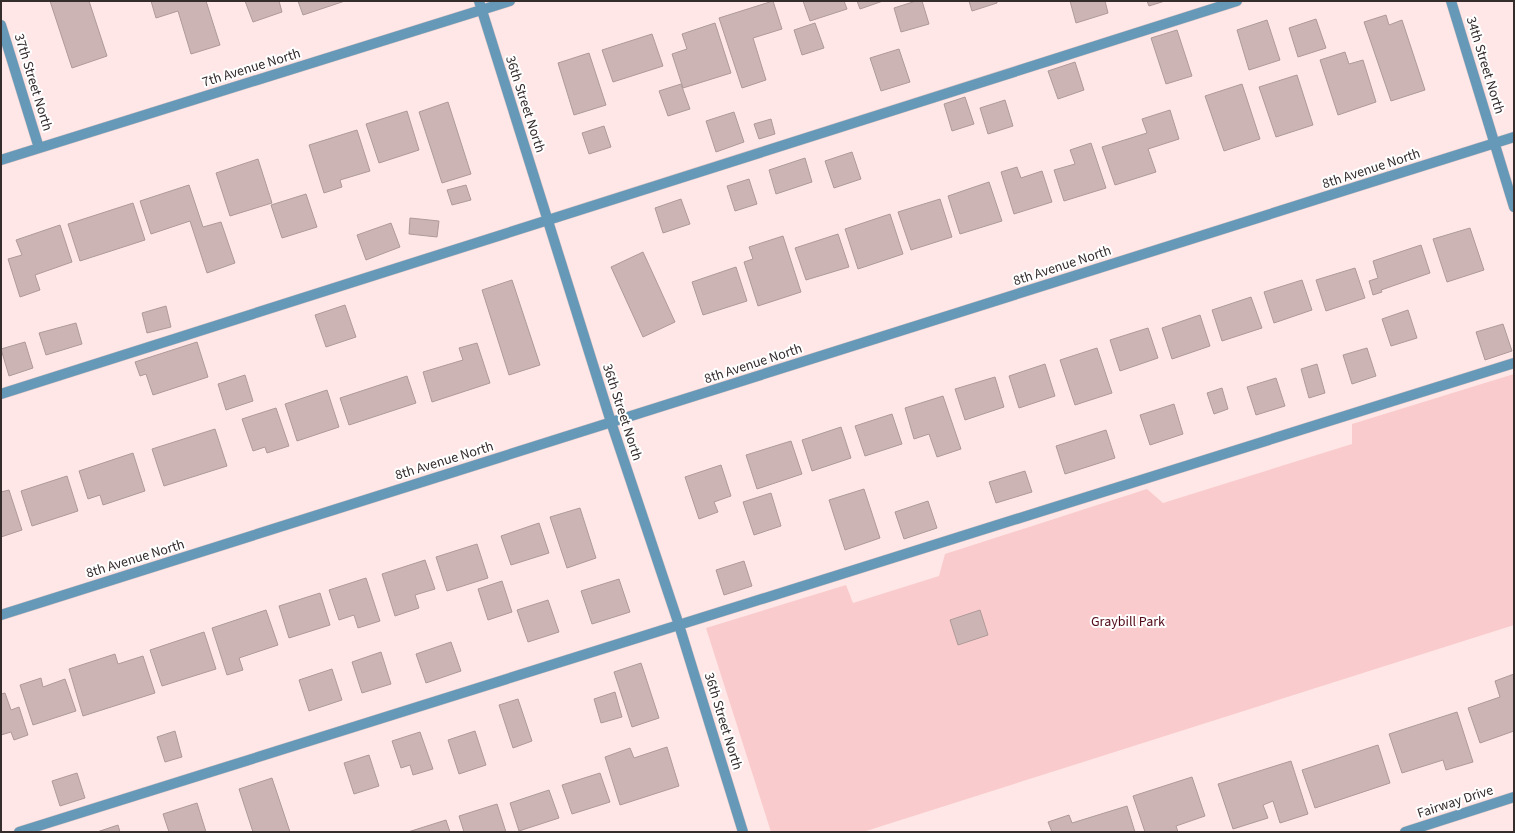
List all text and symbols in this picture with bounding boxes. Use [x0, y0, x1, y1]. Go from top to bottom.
street label: 34th Street North [1461, 14, 1509, 116]
street label: 37th Street North [9, 31, 57, 133]
street label: 7th Avenue North [200, 43, 303, 92]
street label: 36th Street North [500, 53, 550, 155]
street label: 8th Avenue North [1320, 144, 1423, 194]
street label: 8th Avenue North [1011, 241, 1114, 291]
street label: 8th Avenue North [702, 339, 805, 389]
street label: 36th Street North [597, 361, 647, 463]
street label: 8th Avenue North [393, 436, 496, 485]
street label: 8th Avenue North [84, 534, 187, 583]
park label: Graybill Park [1091, 612, 1165, 632]
street label: 36th Street North [699, 670, 747, 772]
street label: Fairway Drive [1415, 780, 1496, 824]

